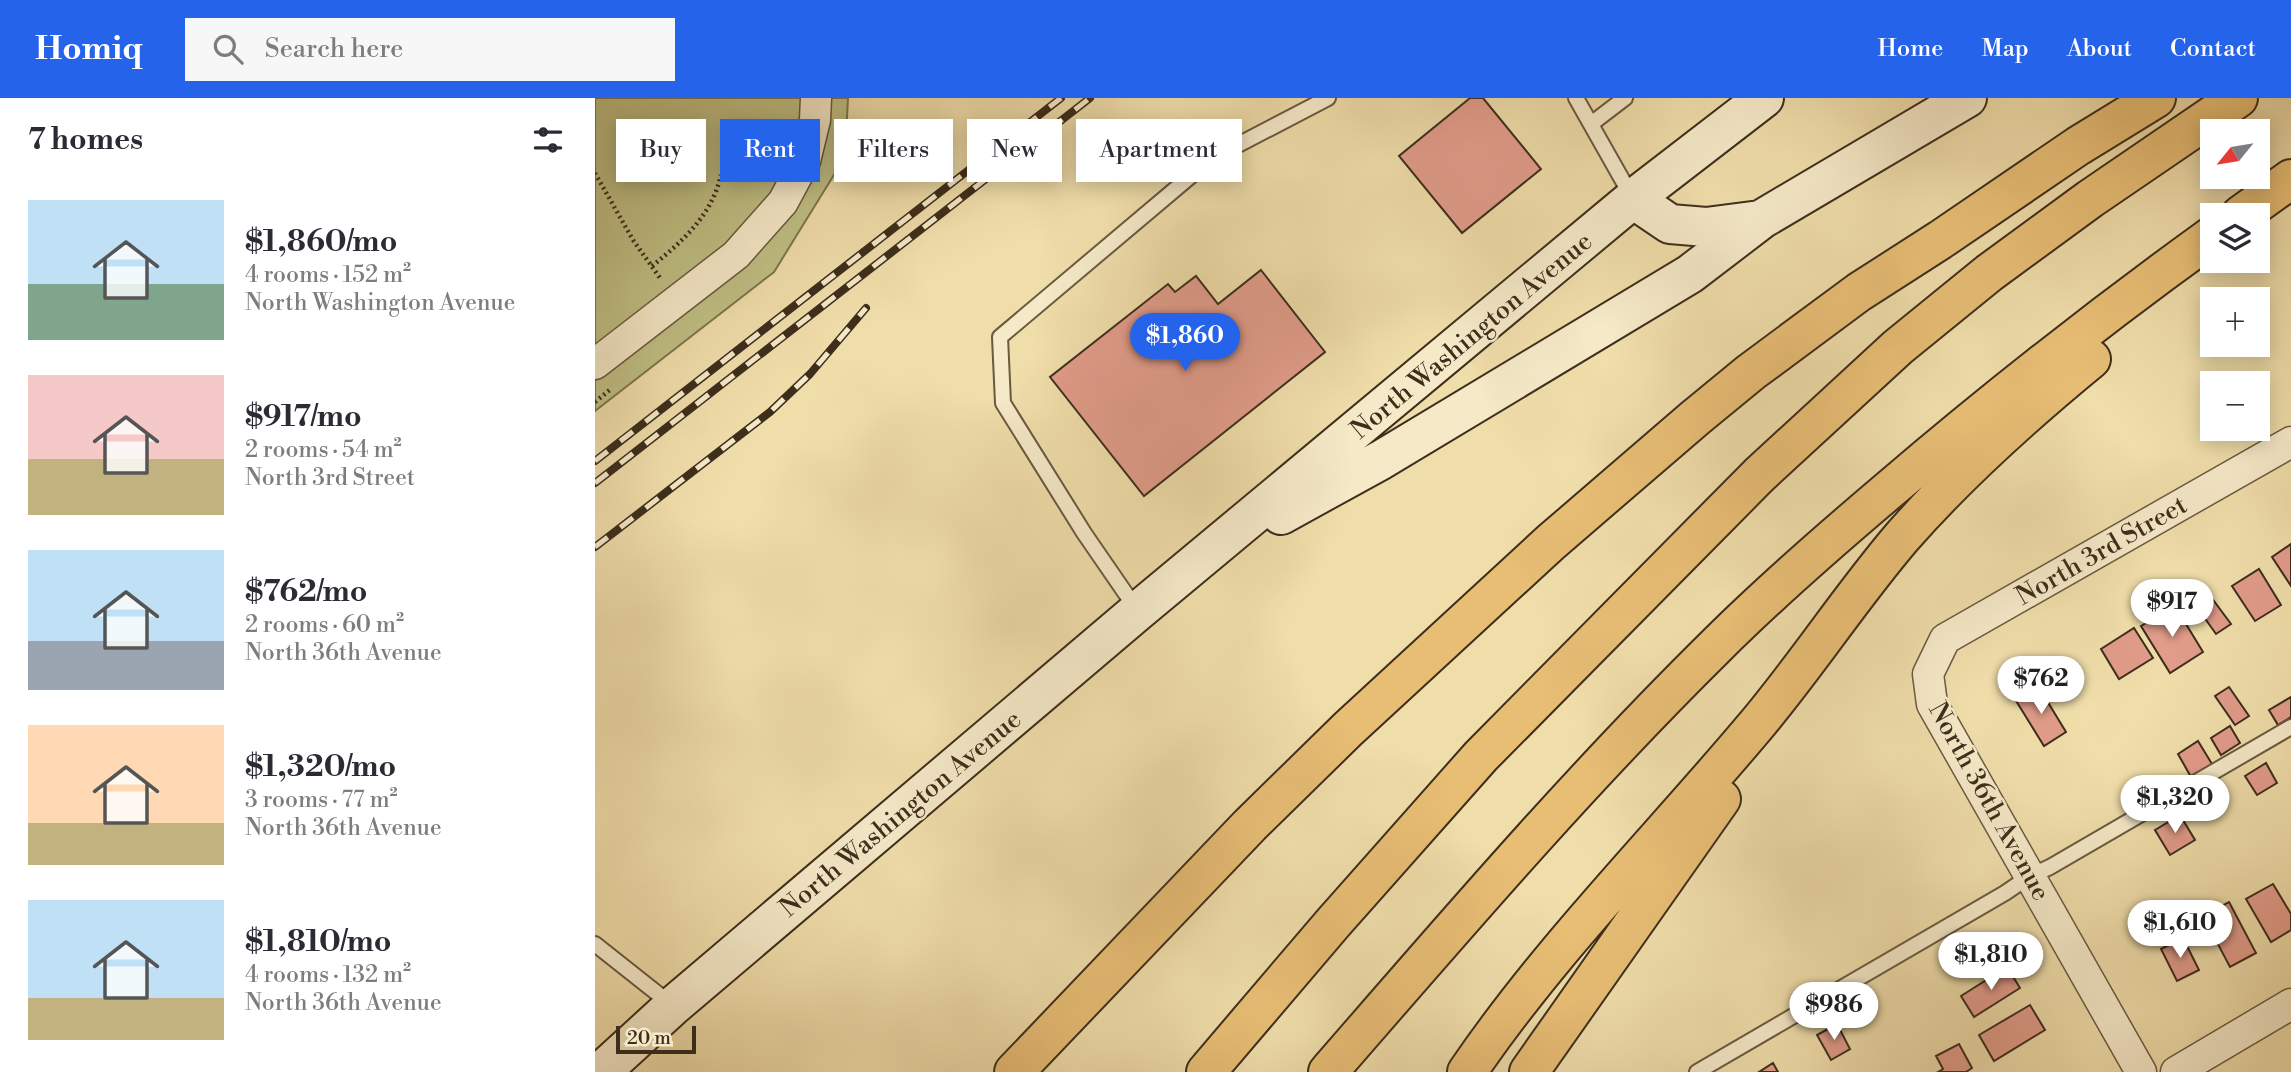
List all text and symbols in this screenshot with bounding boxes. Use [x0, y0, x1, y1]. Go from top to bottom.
search box [185, 18, 675, 81]
text: Homiq [35, 29, 143, 70]
icon: search [209, 30, 247, 68]
text: Search here [265, 33, 403, 65]
text: Home [1878, 34, 1943, 64]
text: Map [1981, 34, 2029, 64]
text: About [2067, 34, 2132, 64]
text: Contact [2170, 34, 2256, 64]
chip: Buy [616, 119, 706, 182]
chip: Rent [720, 119, 820, 182]
chip: Filters [834, 119, 953, 182]
chip: New [967, 119, 1062, 182]
chip: Apartment [1076, 119, 1242, 182]
north arrow [2200, 119, 2270, 189]
map controls [2200, 119, 2270, 441]
text: 7 homes [28, 121, 143, 159]
icon: filters [529, 121, 567, 159]
button: layers [2200, 203, 2270, 273]
text: $1,860/mo [245, 223, 397, 261]
street label: North Washington Avenue [1344, 225, 1599, 446]
icon: home [84, 228, 168, 312]
text: 4 rooms · 152 m² [245, 261, 411, 289]
button: + [2200, 287, 2270, 357]
text: North Washington Avenue [245, 289, 515, 317]
pin: $1,860 [1128, 314, 1242, 373]
text: $1,860 [1146, 322, 1224, 350]
button: − [2200, 371, 2270, 441]
text: $917/mo [245, 398, 362, 436]
icon: home [84, 403, 168, 487]
text: 2 rooms · 54 m² [245, 436, 402, 464]
text: North 3rd Street [245, 464, 415, 492]
street label: North 3rd Street [2010, 489, 2193, 613]
text: $762/mo [245, 573, 368, 611]
icon: home [84, 578, 168, 662]
pin: $917 [2131, 580, 2213, 639]
text: $917 [2147, 588, 2197, 616]
text: 2 rooms · 60 m² [245, 611, 404, 639]
text: North 36th Avenue [245, 639, 442, 667]
pin: $762 [2000, 656, 2082, 716]
text: $762 [2013, 665, 2069, 693]
street label: North 36th Avenue [1921, 697, 2057, 906]
street label: North Washington Avenue [773, 703, 1028, 924]
text: $1,320/mo [245, 748, 396, 786]
icon: home [84, 753, 168, 837]
pin: $1,320 [2118, 776, 2232, 835]
text: $1,320 [2136, 784, 2214, 812]
text: 3 rooms · 77 m² [245, 786, 398, 814]
text: North 36th Avenue [245, 814, 442, 842]
pin: $1,610 [2123, 900, 2237, 960]
text: $1,610 [2144, 909, 2216, 937]
text: $1,810/mo [245, 923, 391, 961]
icon: home [84, 928, 168, 1012]
pin: $1,810 [1934, 932, 2048, 992]
text: $1,810 [1954, 941, 2028, 969]
text: 4 rooms · 132 m² [245, 961, 411, 989]
pin: $986 [1793, 982, 1875, 1042]
text: North 36th Avenue [245, 989, 442, 1017]
text: $986 [1805, 991, 1863, 1019]
scale bar [616, 1023, 697, 1055]
text: 20 m [627, 1026, 671, 1050]

